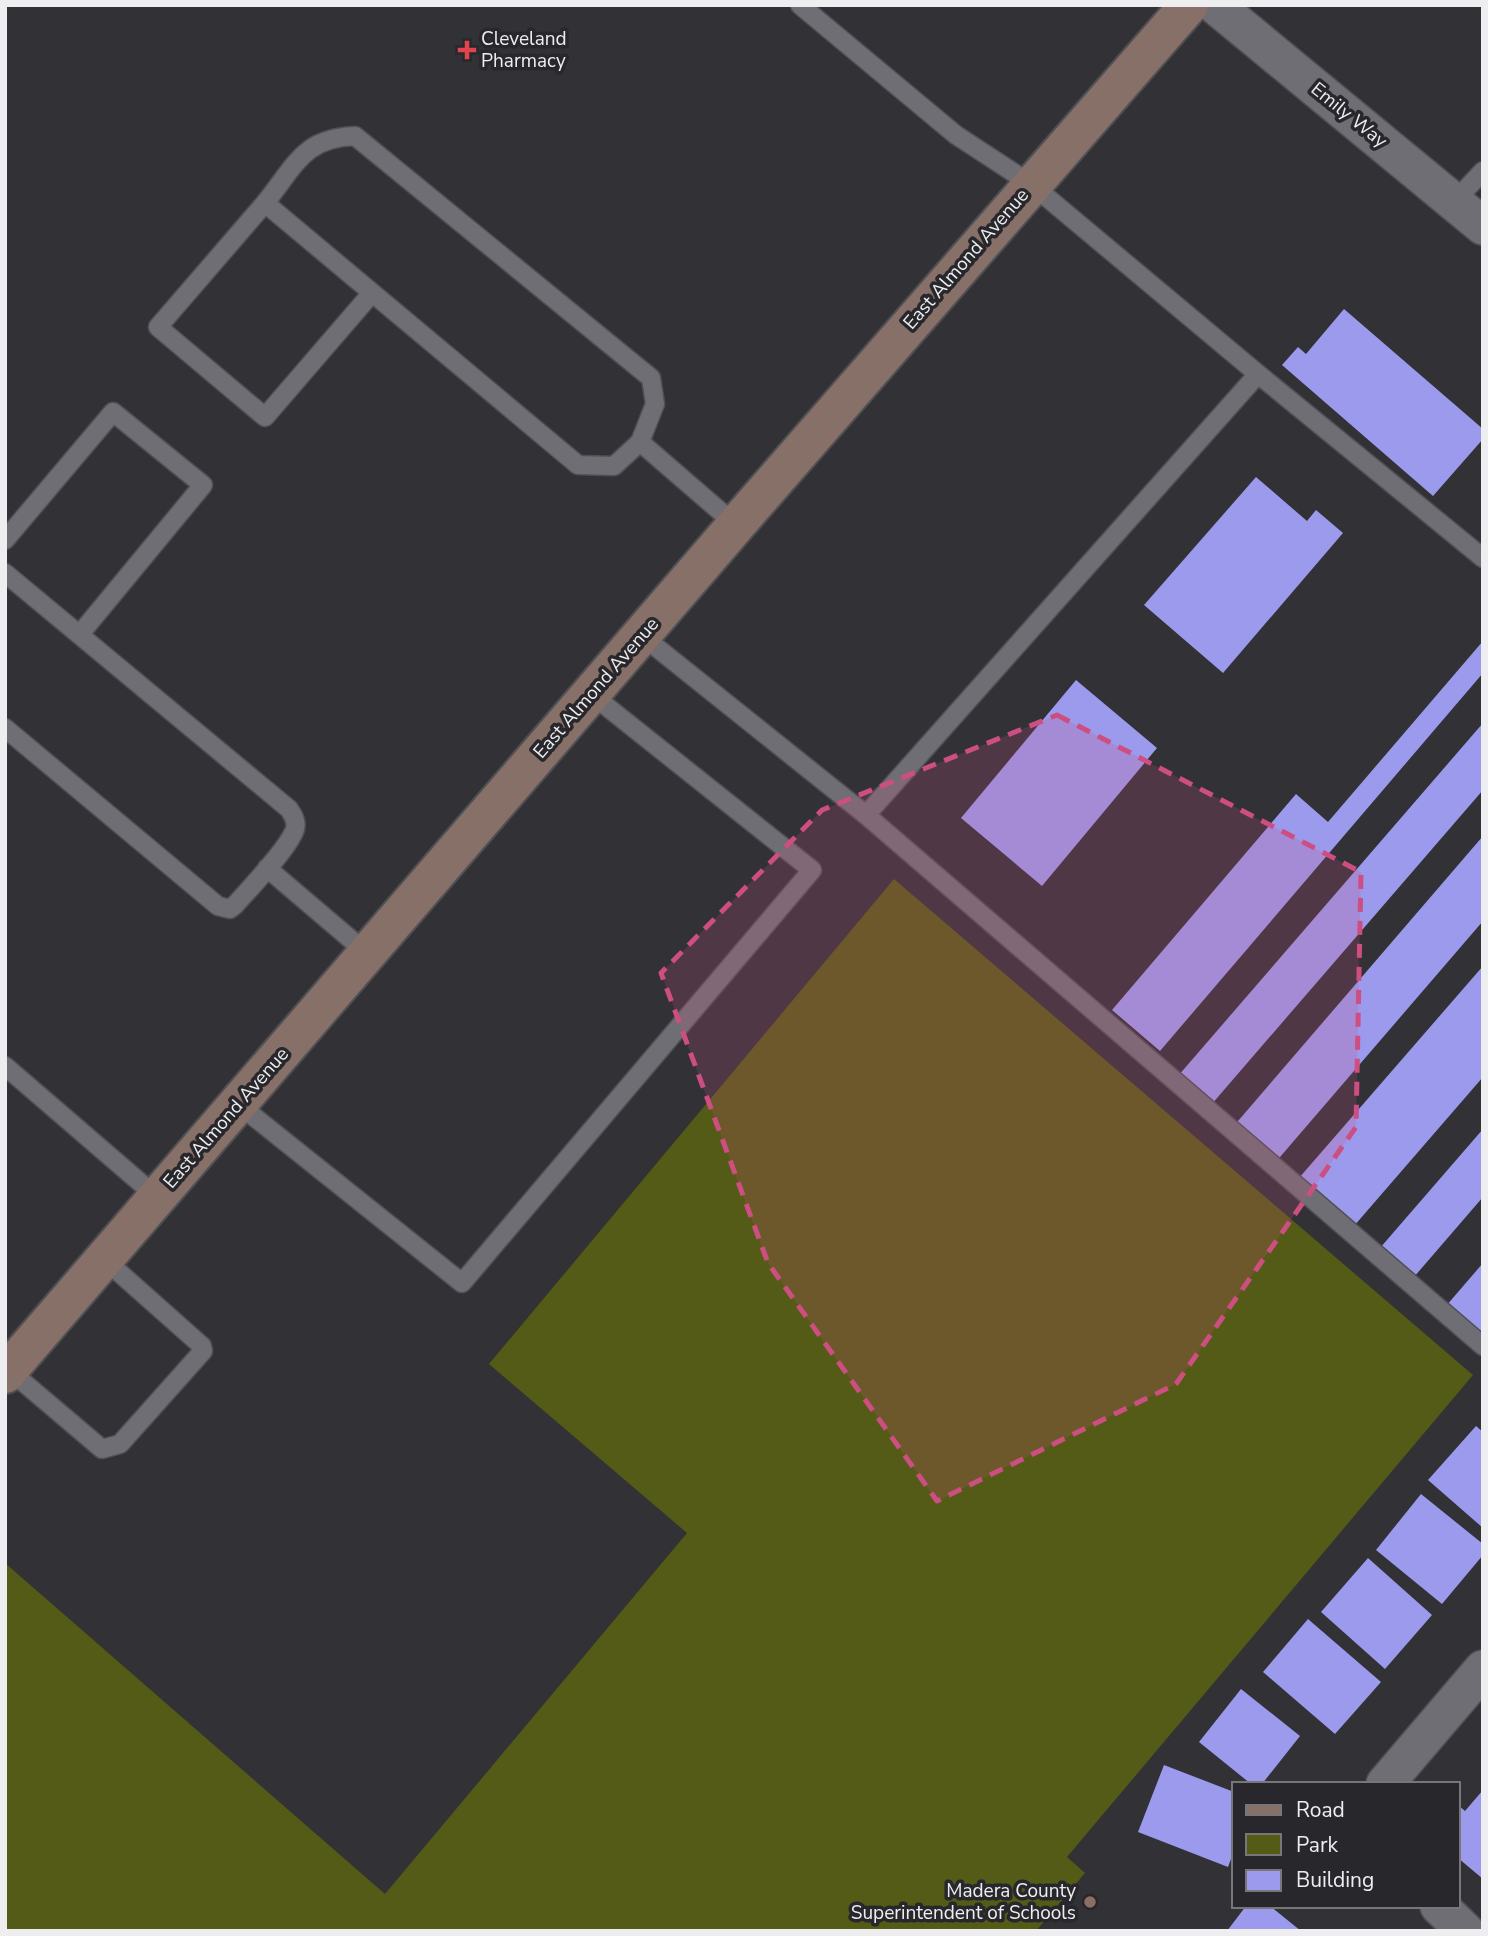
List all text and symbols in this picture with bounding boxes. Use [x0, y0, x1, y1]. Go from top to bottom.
place label: Cleveland Pharmacy [481, 26, 567, 74]
marker: Cleveland Pharmacy [459, 42, 475, 58]
street label: Emily Way [1305, 76, 1393, 154]
street label: East Almond Avenue [897, 183, 1035, 335]
street label: East Almond Avenue [527, 612, 665, 764]
street label: East Almond Avenue [157, 1042, 295, 1194]
legend [1232, 1782, 1460, 1908]
text: Road [1296, 1796, 1345, 1824]
text: Park [1296, 1831, 1338, 1859]
text: Building [1296, 1866, 1374, 1894]
place label: Madera County Superintendent of Schools [851, 1878, 1076, 1926]
marker: Madera County Superintendent of Schools [1082, 1894, 1098, 1910]

